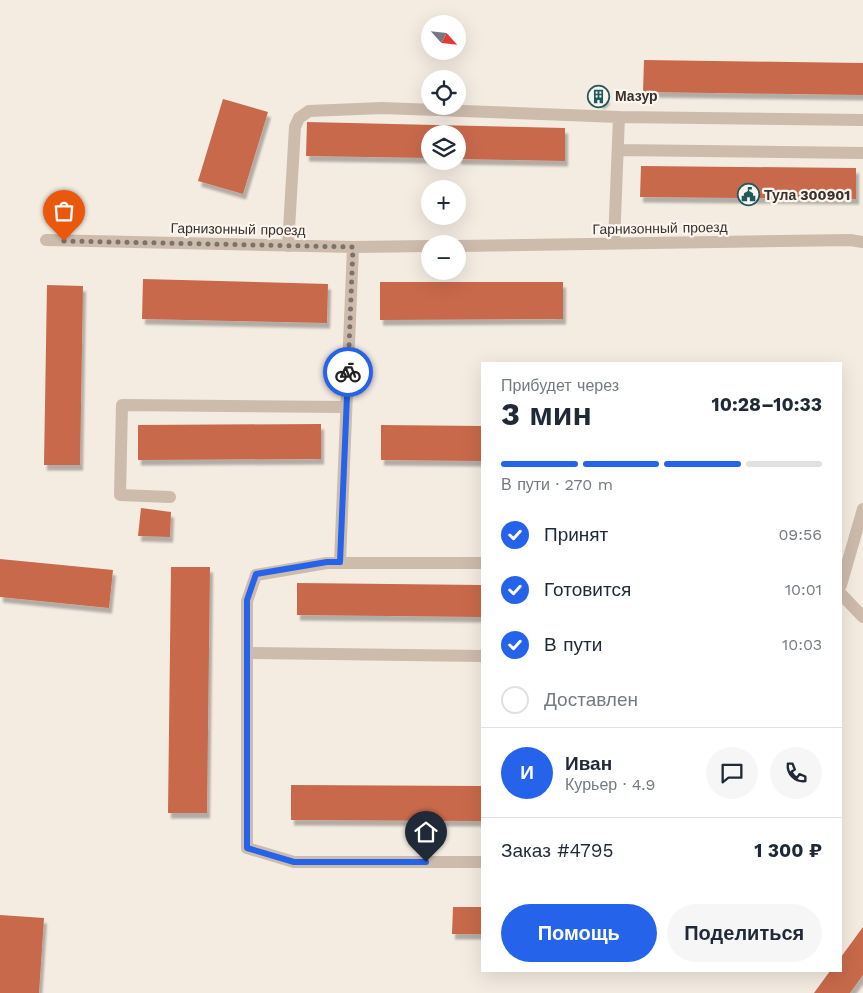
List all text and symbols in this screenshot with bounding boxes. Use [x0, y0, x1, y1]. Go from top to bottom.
north arrow [421, 15, 466, 60]
map controls [421, 15, 466, 280]
button: locate [421, 70, 466, 115]
building icon: Мазур [587, 84, 611, 108]
place label: Мазур [615, 88, 658, 104]
button: layers [421, 125, 466, 170]
button: + [421, 180, 466, 225]
public building icon: Тула 300901 [736, 183, 760, 207]
place label: Тула 300901 [764, 187, 850, 203]
pin [43, 190, 85, 241]
icon: bag [50, 197, 78, 225]
street label: Гарнизонный проезд [592, 219, 728, 237]
street label: Гарнизонный проезд [170, 220, 306, 238]
button: − [421, 235, 466, 280]
courier [323, 347, 373, 397]
icon: bike [334, 358, 362, 386]
text: Прибудет через [501, 376, 619, 395]
text: 10:28–10:33 [712, 393, 822, 416]
text: 3 мин [501, 395, 592, 433]
text: В пути · 270 m [501, 475, 613, 494]
icon: check [501, 521, 529, 549]
text: Принят [544, 523, 608, 546]
text: 09:56 [778, 525, 822, 544]
icon: check [501, 576, 529, 604]
text: Готовится [544, 578, 631, 601]
text: 10:01 [785, 580, 822, 599]
icon: check [501, 631, 529, 659]
text: В пути [544, 633, 602, 656]
text: 10:03 [782, 635, 822, 654]
text: Доставлен [544, 688, 638, 711]
button: chat [706, 747, 758, 799]
button: phone [770, 747, 822, 799]
text: Иван [565, 752, 612, 775]
text: И [520, 761, 534, 784]
text: Курьер · 4.9 [565, 775, 655, 794]
pin [405, 811, 447, 862]
icon: home [412, 818, 440, 846]
text: Заказ #4795 [501, 839, 614, 862]
text: 1 300 ₽ [754, 839, 822, 862]
button: Помощь [501, 904, 657, 962]
button: Поделиться [667, 904, 822, 962]

